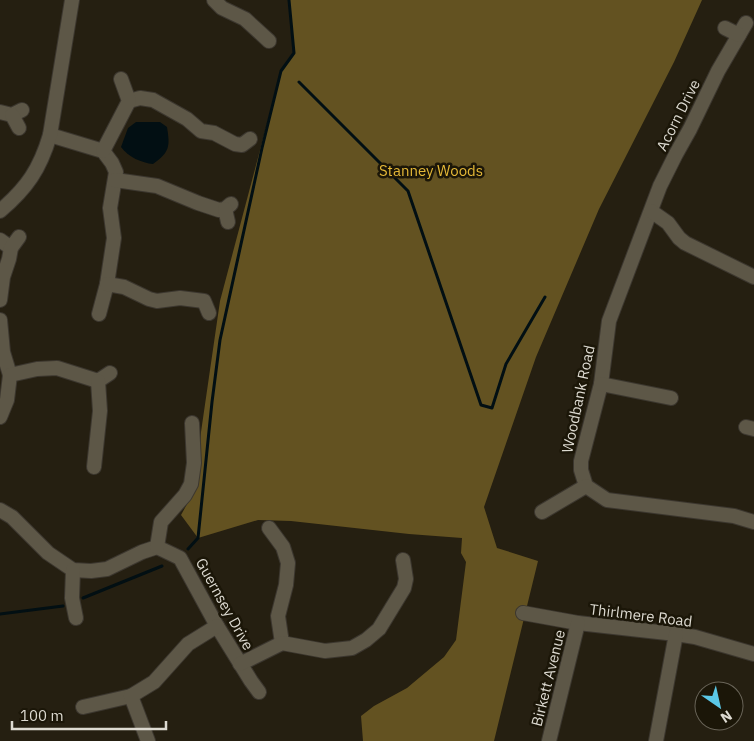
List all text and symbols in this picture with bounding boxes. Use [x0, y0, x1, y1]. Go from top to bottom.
street label: Acorn Drive [652, 76, 704, 154]
park label: Stanney Woods [379, 161, 483, 180]
street label: Woodbank Road [557, 343, 599, 455]
street label: Guernsey Drive [192, 555, 258, 653]
street label: Thirlmere Road [588, 599, 694, 631]
street label: Birkett Avenue [527, 628, 569, 728]
north arrow [694, 681, 744, 731]
scale bar [12, 698, 166, 730]
text: 100 m [20, 706, 64, 725]
text: N [717, 706, 736, 727]

